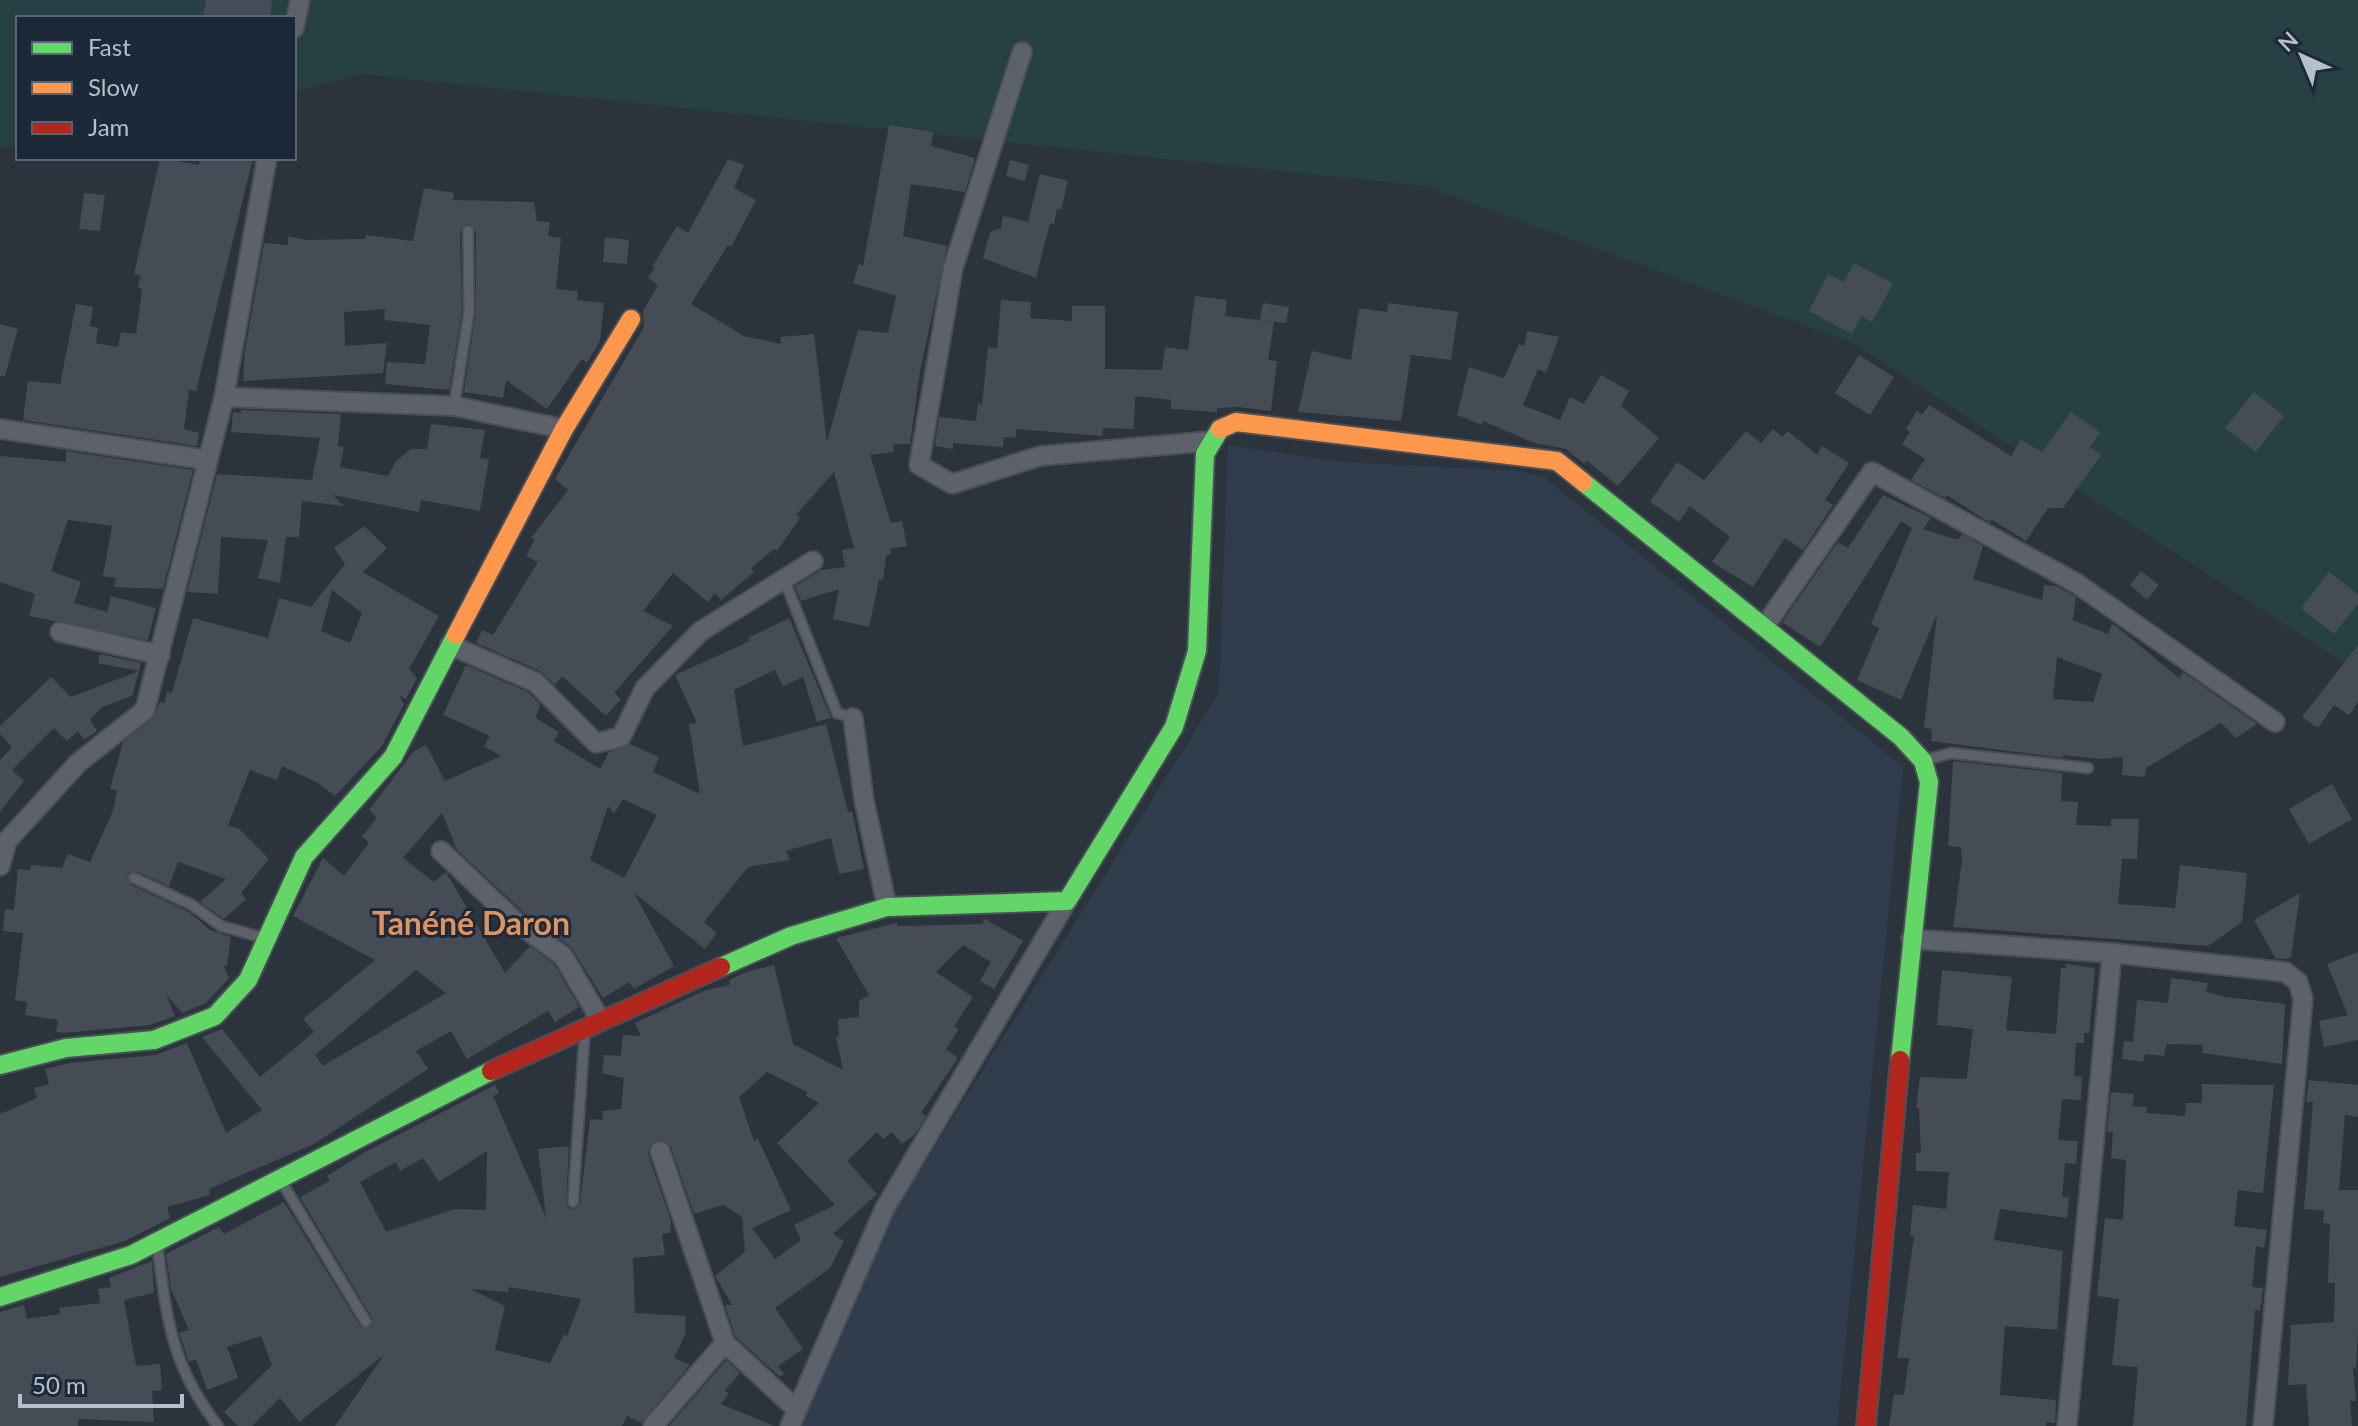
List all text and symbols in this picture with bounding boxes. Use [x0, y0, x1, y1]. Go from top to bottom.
legend [16, 16, 296, 160]
north arrow [2262, 16, 2342, 96]
text: N [2272, 26, 2303, 57]
text: Fast [88, 32, 131, 61]
text: Slow [88, 72, 139, 101]
text: Jam [88, 112, 129, 141]
district label: Tanéné Daron [372, 903, 570, 942]
scale bar [20, 1358, 182, 1408]
text: 50 m [32, 1370, 86, 1399]

